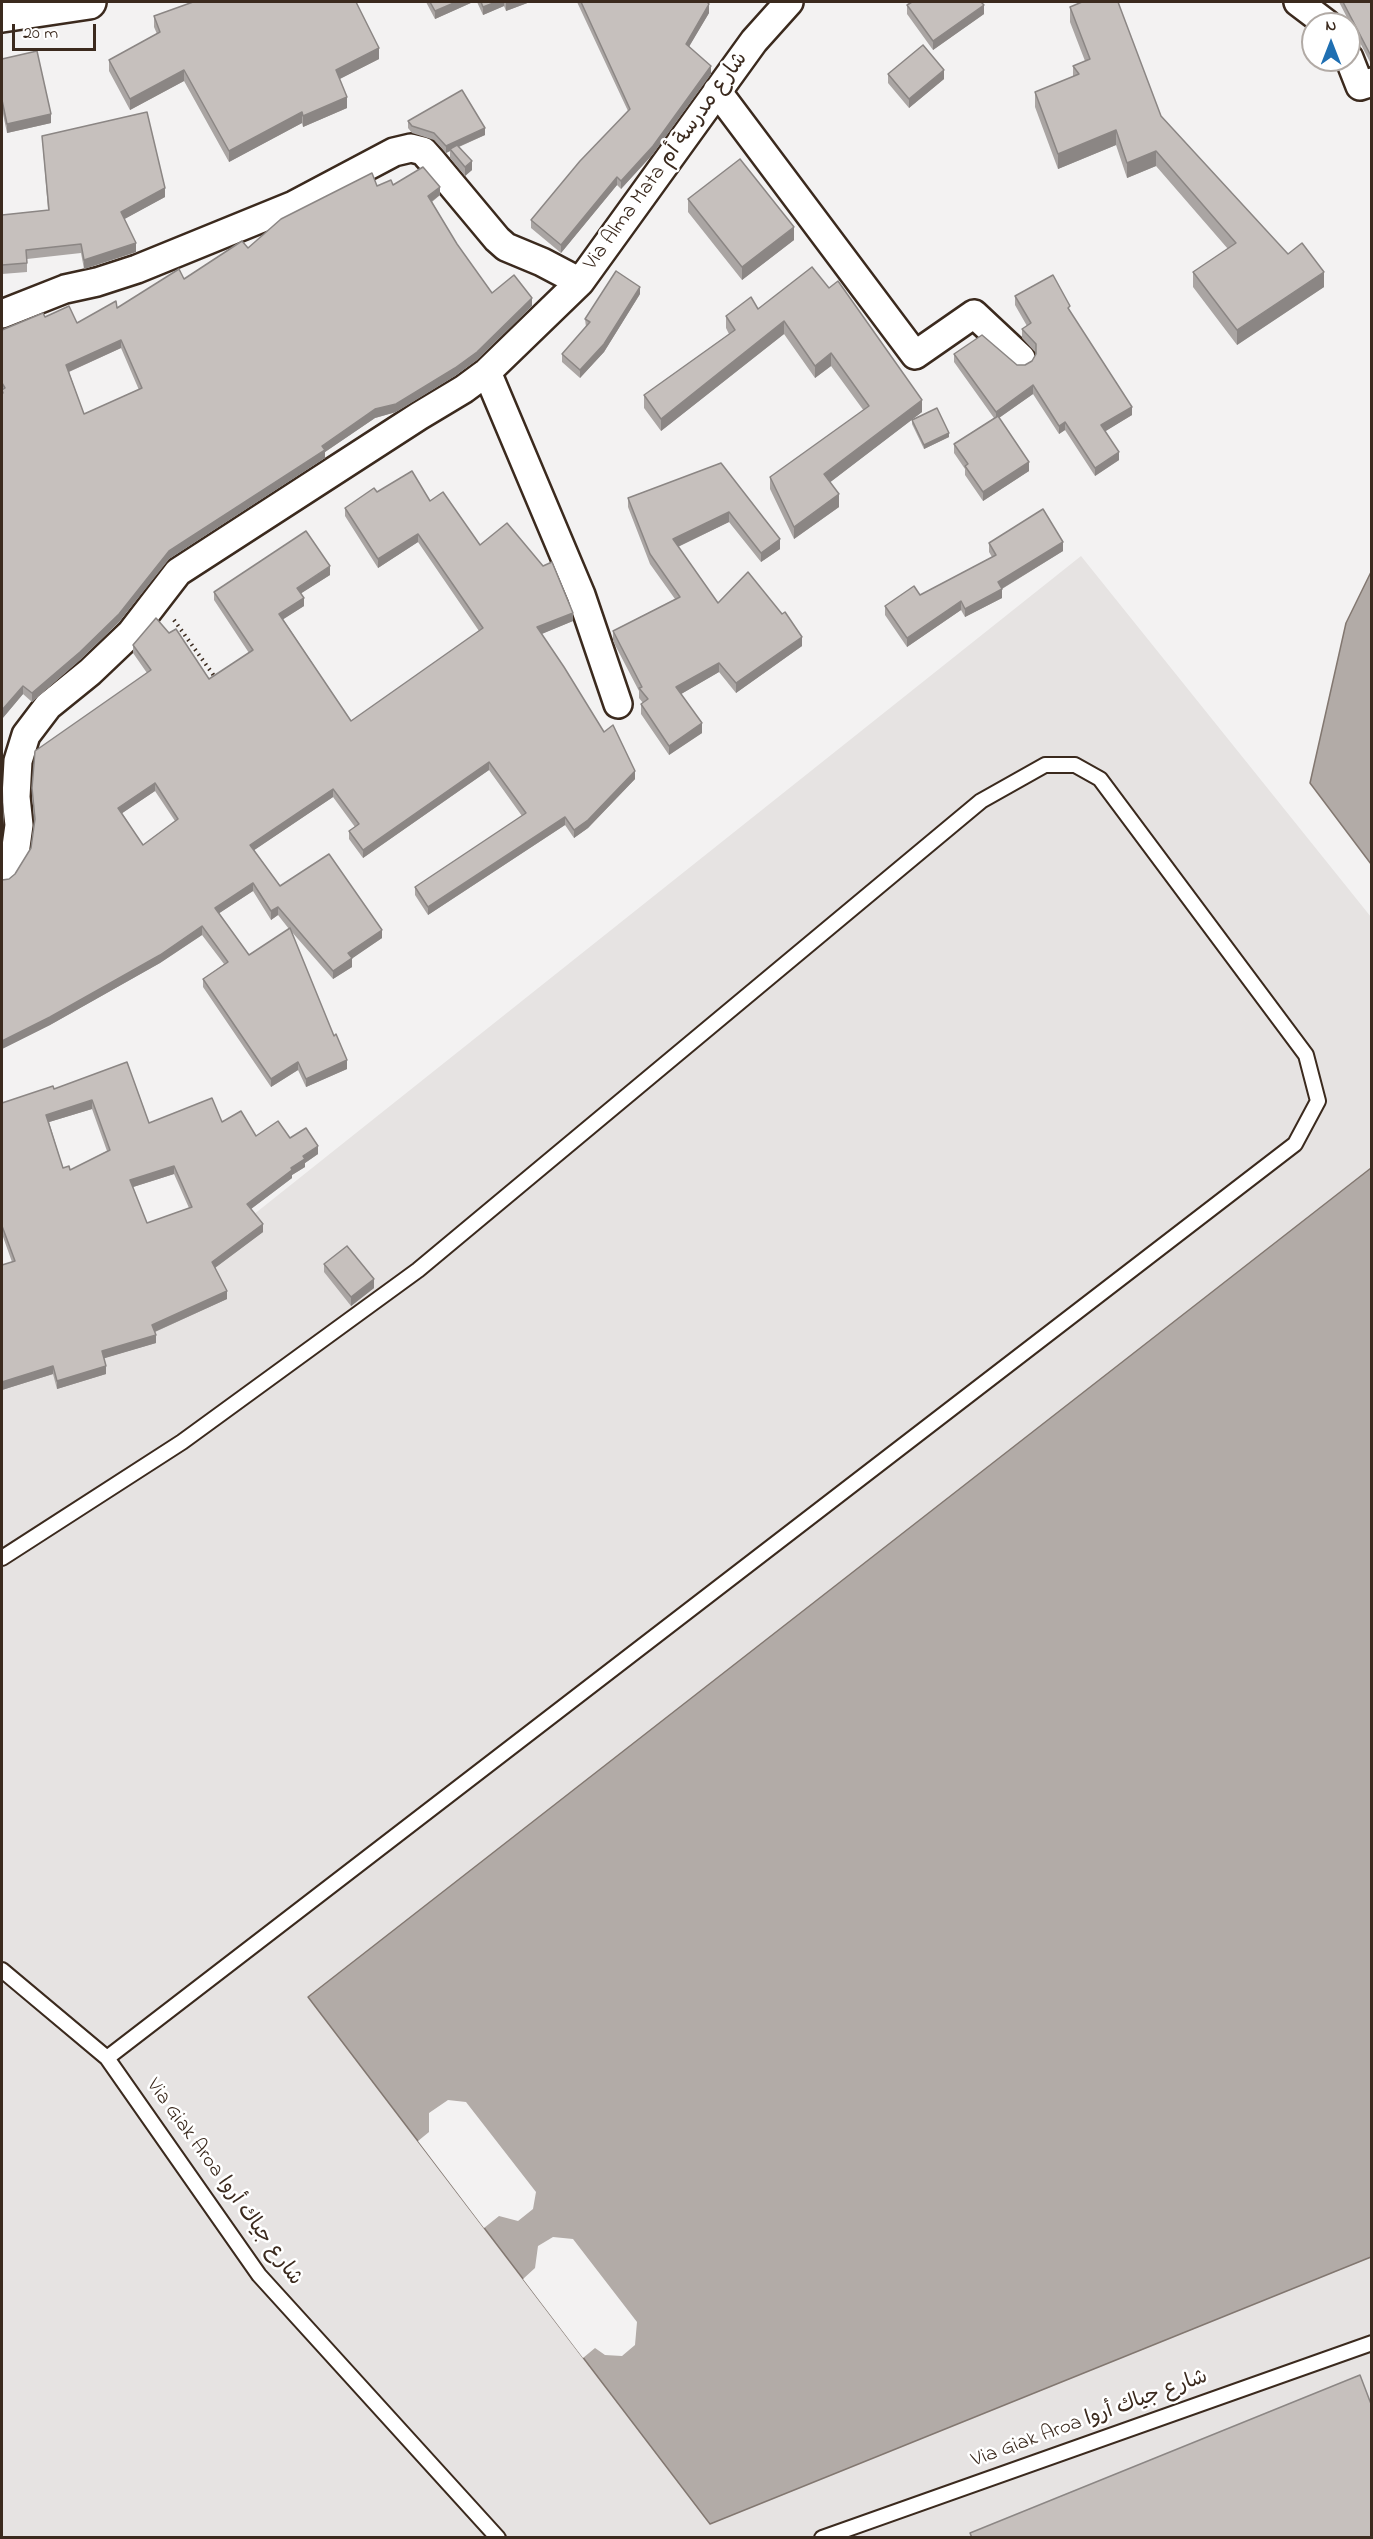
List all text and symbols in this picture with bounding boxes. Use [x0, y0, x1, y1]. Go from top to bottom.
scale bar [15, 12, 99, 50]
north arrow [1301, 12, 1361, 72]
text: N [1326, 14, 1336, 38]
text: 20 m [23, 21, 58, 47]
street label: Via Alma Mata شارع مدرسة أم [579, 48, 755, 276]
street label: Via Giak Aroa شارع جياك أروا [139, 2075, 307, 2291]
street label: Via Giak Aroa شارع جياك أروا [968, 2365, 1212, 2475]

